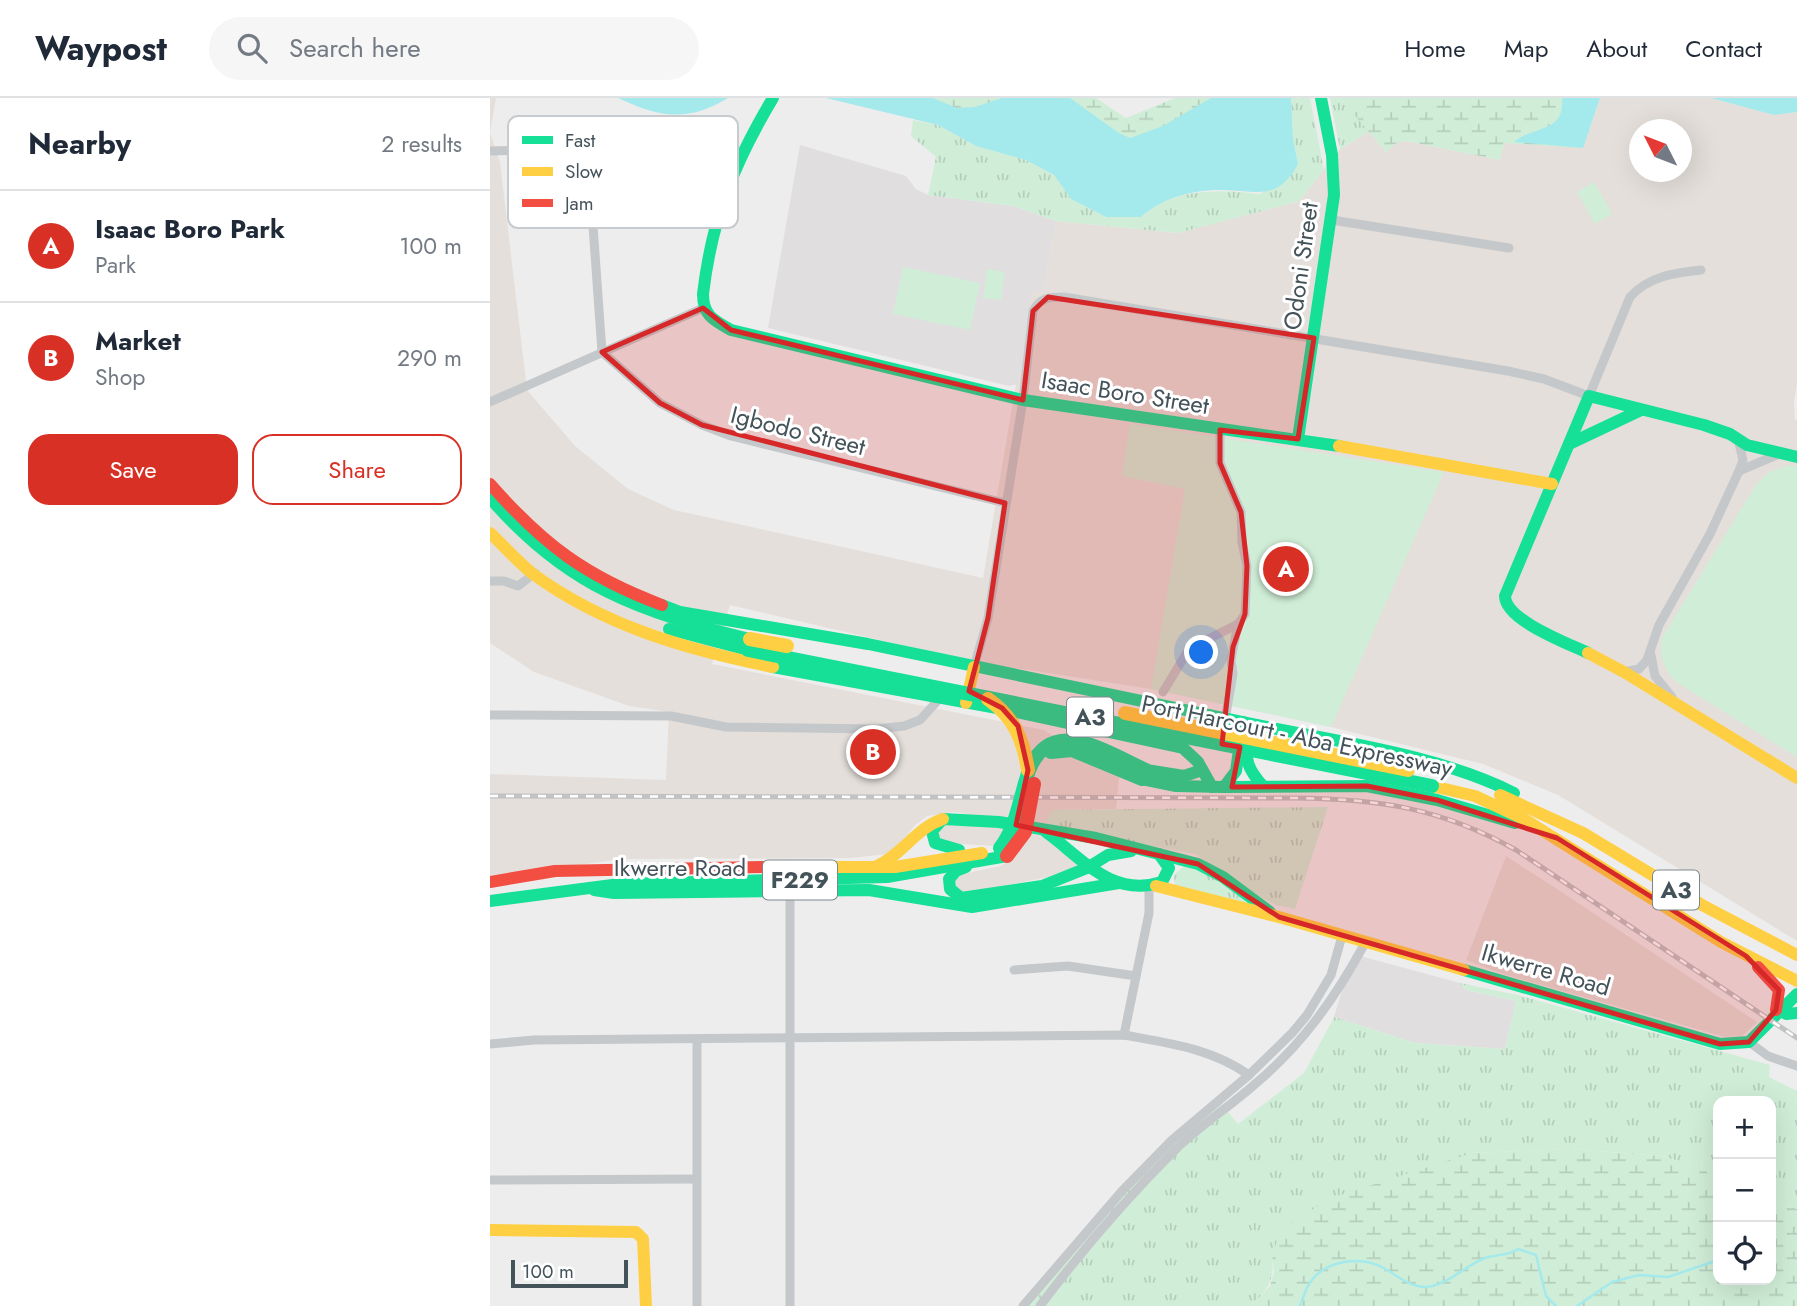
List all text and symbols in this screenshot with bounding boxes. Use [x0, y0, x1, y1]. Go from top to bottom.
search box [209, 17, 699, 80]
text: Waypost [35, 25, 167, 72]
icon: search [233, 29, 271, 67]
text: Search here [289, 29, 421, 67]
text: Home [1404, 31, 1466, 66]
text: Map [1504, 31, 1548, 66]
text: About [1586, 31, 1647, 66]
text: Contact [1685, 31, 1762, 66]
legend [508, 116, 738, 228]
north arrow [1629, 119, 1692, 182]
text: Nearby [28, 122, 131, 165]
text: 2 results [381, 127, 462, 161]
text: Fast [565, 127, 596, 154]
text: Slow [565, 158, 603, 185]
text: Jam [562, 190, 594, 217]
street label: Odoni Street [1274, 199, 1327, 332]
text: Isaac Boro Park [95, 210, 285, 248]
text: A [43, 229, 59, 263]
text: 100 m [399, 229, 462, 263]
text: Park [95, 248, 136, 282]
text: Market [95, 322, 181, 360]
text: B [43, 341, 59, 375]
text: 290 m [397, 341, 462, 375]
text: Shop [95, 360, 145, 394]
street label: Isaac Boro Street [1039, 362, 1212, 423]
street label: Igbodo Street [727, 397, 869, 464]
button: Save [28, 434, 238, 505]
button: Share [252, 434, 462, 505]
pin: A [1263, 543, 1309, 595]
your location [1184, 635, 1218, 669]
street label: Port Harcourt - Aba Expressway [1138, 685, 1456, 786]
road number: A3 [1067, 698, 1113, 736]
pin: B [850, 726, 896, 778]
street label: Ikwerre Road [614, 850, 746, 885]
road number: F229 [763, 860, 837, 900]
road number: A3 [1653, 870, 1699, 910]
street label: Ikwerre Road [1478, 934, 1615, 1005]
map controls [1713, 1096, 1776, 1285]
button: + [1713, 1096, 1776, 1159]
button: − [1713, 1159, 1776, 1222]
button: locate [1713, 1222, 1776, 1285]
scale bar [511, 1257, 628, 1289]
text: 100 m [522, 1258, 574, 1285]

